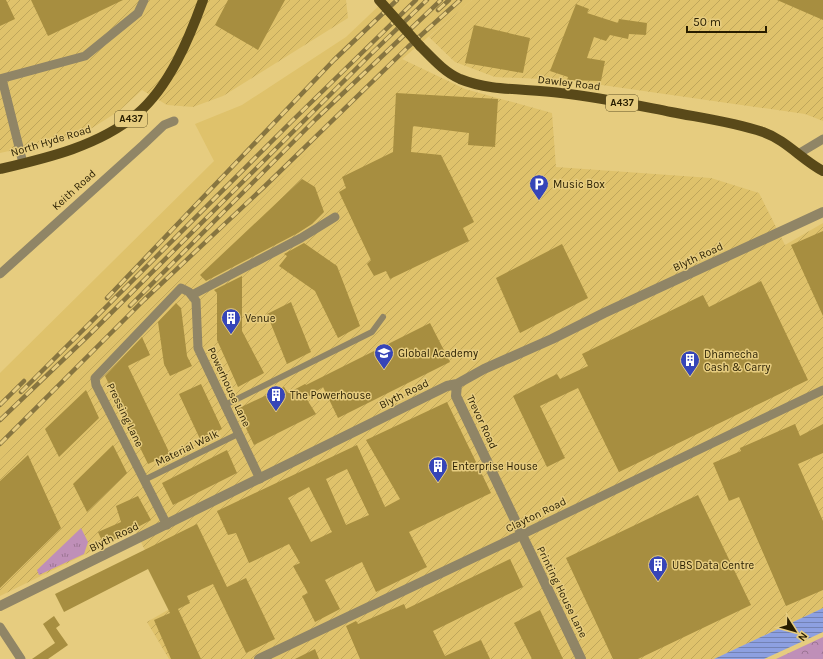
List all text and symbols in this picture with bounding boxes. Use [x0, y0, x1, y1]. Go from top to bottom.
scale bar [687, 8, 766, 34]
text: 50 m [693, 15, 721, 29]
street label: Dawley Road [537, 73, 601, 93]
road number: A437 [606, 95, 638, 111]
road number: A437 [115, 111, 147, 127]
street label: North Hyde Road [9, 123, 93, 159]
street label: Keith Road [49, 167, 99, 213]
parking icon: Music Box [528, 173, 550, 201]
place label: Music Box [553, 178, 605, 191]
street label: Blyth Road [671, 240, 725, 274]
building icon: Venue [220, 307, 242, 335]
place label: Venue [245, 312, 276, 325]
school or university icon: Global Academy [373, 342, 395, 370]
street label: Powerhouse Lane [205, 345, 253, 429]
place label: Global Academy [398, 347, 478, 360]
place label: Dhamecha Cash & Carry [704, 348, 770, 374]
building icon: Dhamecha Cash & Carry [679, 349, 701, 377]
street label: Blyth Road [377, 376, 431, 412]
street label: Pressing Lane [104, 381, 146, 449]
building icon: The Powerhouse [265, 384, 287, 412]
place label: The Powerhouse [290, 389, 371, 402]
street label: Trevor Road [464, 393, 500, 451]
street label: Material Walk [153, 427, 221, 469]
building icon: Enterprise House [427, 455, 449, 483]
place label: Enterprise House [452, 460, 538, 473]
street label: Clayton Road [504, 495, 568, 535]
street label: Blyth Road [87, 519, 141, 555]
street label: Printing House Lane [534, 544, 590, 640]
building icon: UBS Data Centre [647, 554, 669, 582]
place label: UBS Data Centre [672, 559, 755, 572]
north arrow [775, 611, 815, 651]
text: N [795, 630, 810, 644]

